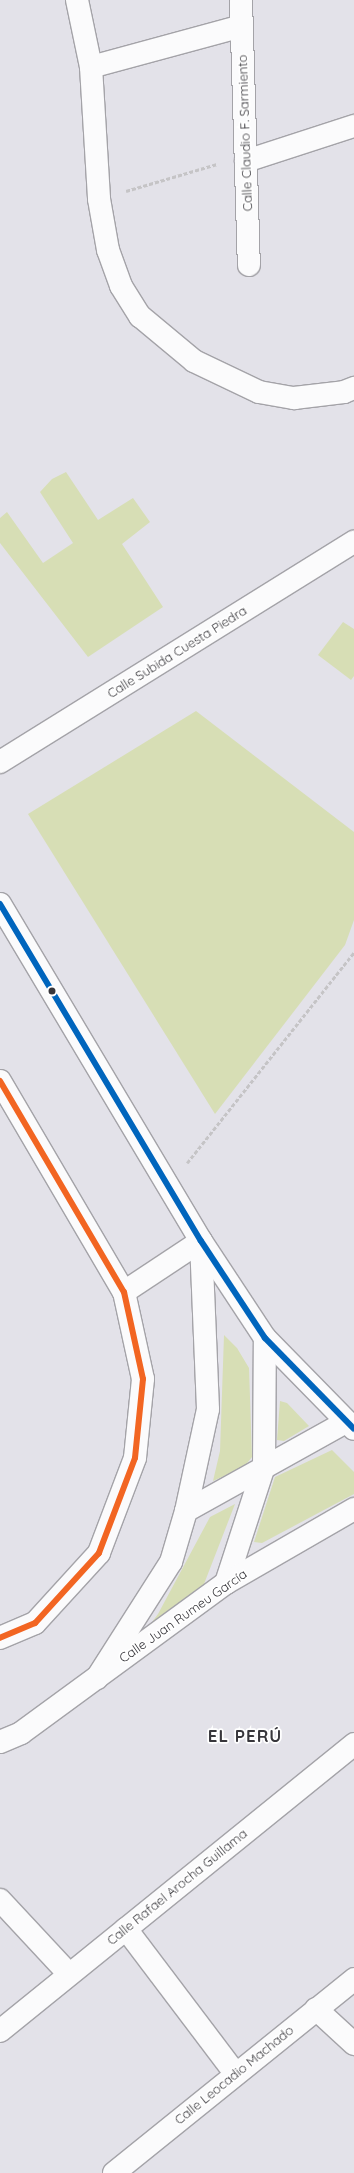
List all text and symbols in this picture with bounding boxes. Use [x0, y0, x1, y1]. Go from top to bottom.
street label: Calle Claudio F. Sarmiento [234, 54, 256, 212]
street label: Calle Subida Cuesta Piedra [104, 603, 250, 701]
unlabelled marker [47, 986, 57, 996]
street label: Calle Juan Rumeu García [116, 1566, 250, 1666]
district label: EL PERÚ [208, 1726, 282, 1746]
street label: Calle Rafael Arocha Guillama [104, 1826, 250, 1948]
street label: Calle Leocadio Machado [171, 2022, 297, 2128]

